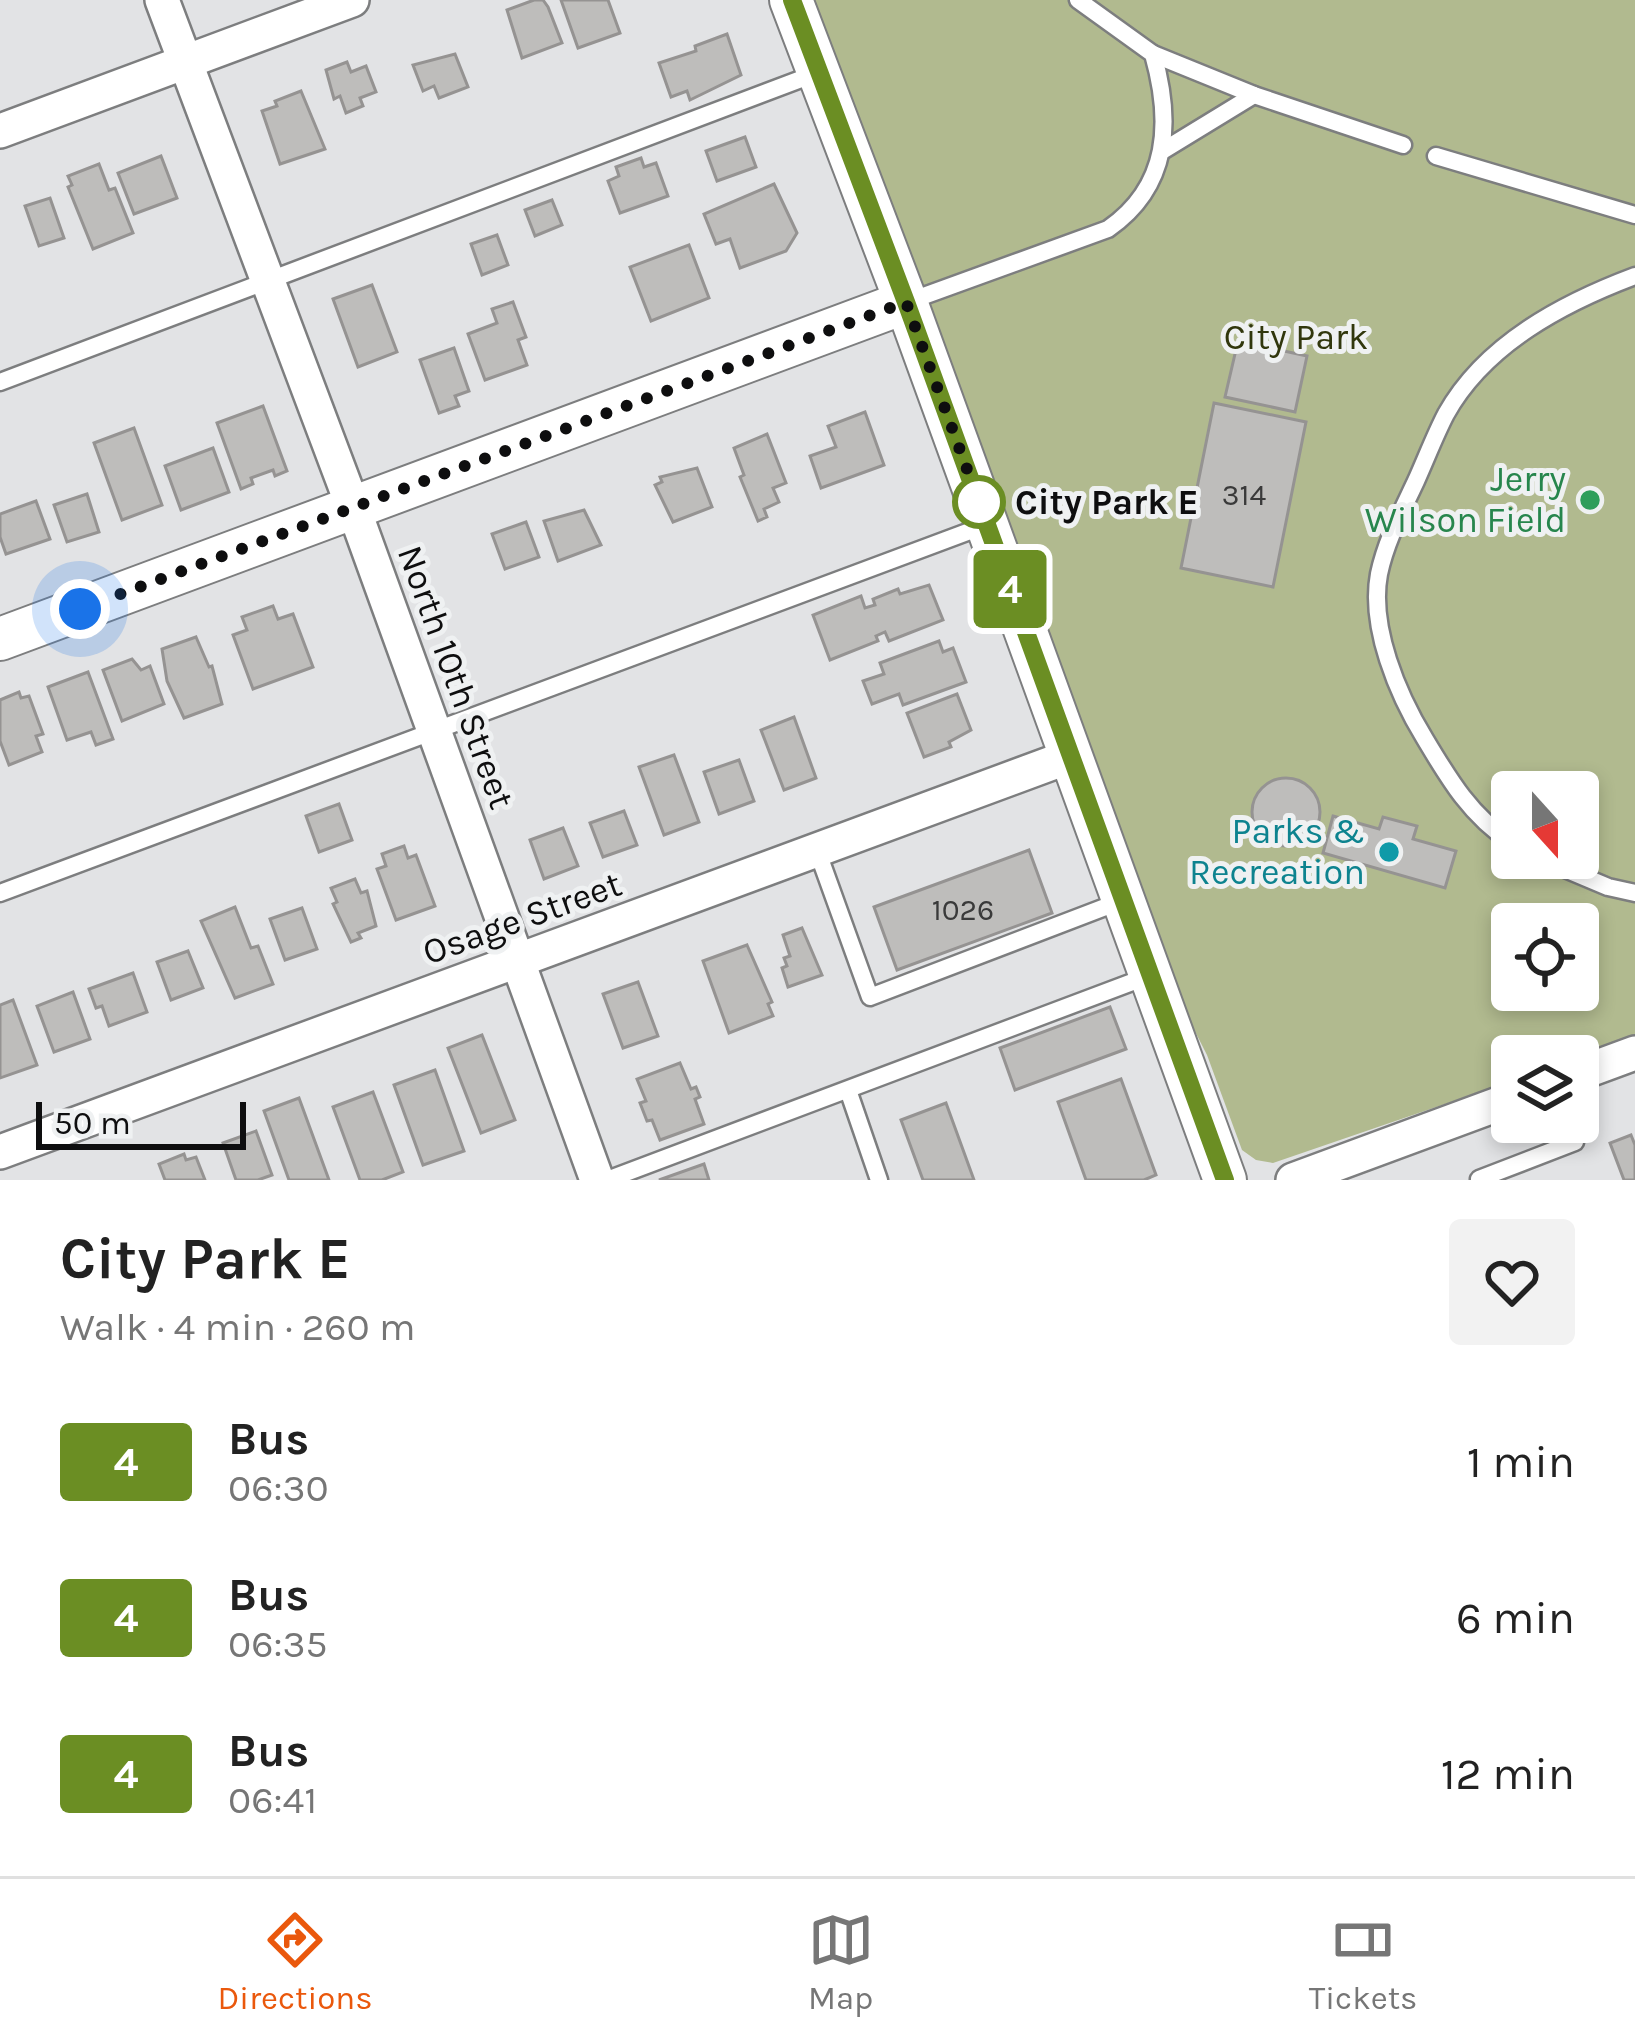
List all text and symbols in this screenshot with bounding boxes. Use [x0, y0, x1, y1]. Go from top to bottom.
park label: City Park [1224, 316, 1368, 358]
place label: Jerry Wilson Field [1365, 458, 1566, 541]
marker: City Park E [954, 477, 1004, 527]
house number: 314 [1222, 477, 1266, 513]
place label: City Park E [1015, 481, 1199, 524]
marker: Jerry Wilson Field [1577, 487, 1603, 513]
street label: North 10th Street [389, 540, 523, 814]
line badge: 4 [971, 550, 1049, 628]
text: 4 [998, 564, 1023, 614]
your location [50, 579, 110, 639]
north arrow [1491, 771, 1599, 879]
map controls [1491, 771, 1599, 1143]
place label: Parks & Recreation [1189, 810, 1365, 893]
marker: Parks & Recreation [1376, 839, 1402, 865]
street label: Osage Street [417, 863, 627, 973]
house number: 1026 [932, 892, 994, 928]
button: locate [1491, 903, 1599, 1011]
button: layers [1491, 1035, 1599, 1143]
scale bar [36, 1096, 246, 1149]
text: 50 m [54, 1104, 131, 1142]
button: heart [1449, 1219, 1575, 1345]
text: City Park E [60, 1226, 351, 1292]
text: Walk · 4 min · 260 m [60, 1304, 415, 1350]
text: Bus [228, 1413, 309, 1465]
text: 1 min [1467, 1436, 1575, 1488]
text: 4 [114, 1437, 139, 1487]
text: 06:30 [228, 1465, 329, 1511]
text: Bus [228, 1569, 309, 1621]
text: 6 min [1456, 1592, 1575, 1644]
text: 4 [114, 1593, 139, 1643]
text: 06:35 [228, 1621, 328, 1667]
text: Bus [228, 1725, 309, 1777]
text: 12 min [1441, 1748, 1575, 1800]
text: 4 [114, 1749, 139, 1799]
text: 06:41 [228, 1777, 317, 1823]
tab: Directions [218, 1907, 373, 2017]
tab: Map [808, 1907, 874, 2017]
tab: Tickets [1309, 1907, 1417, 2017]

